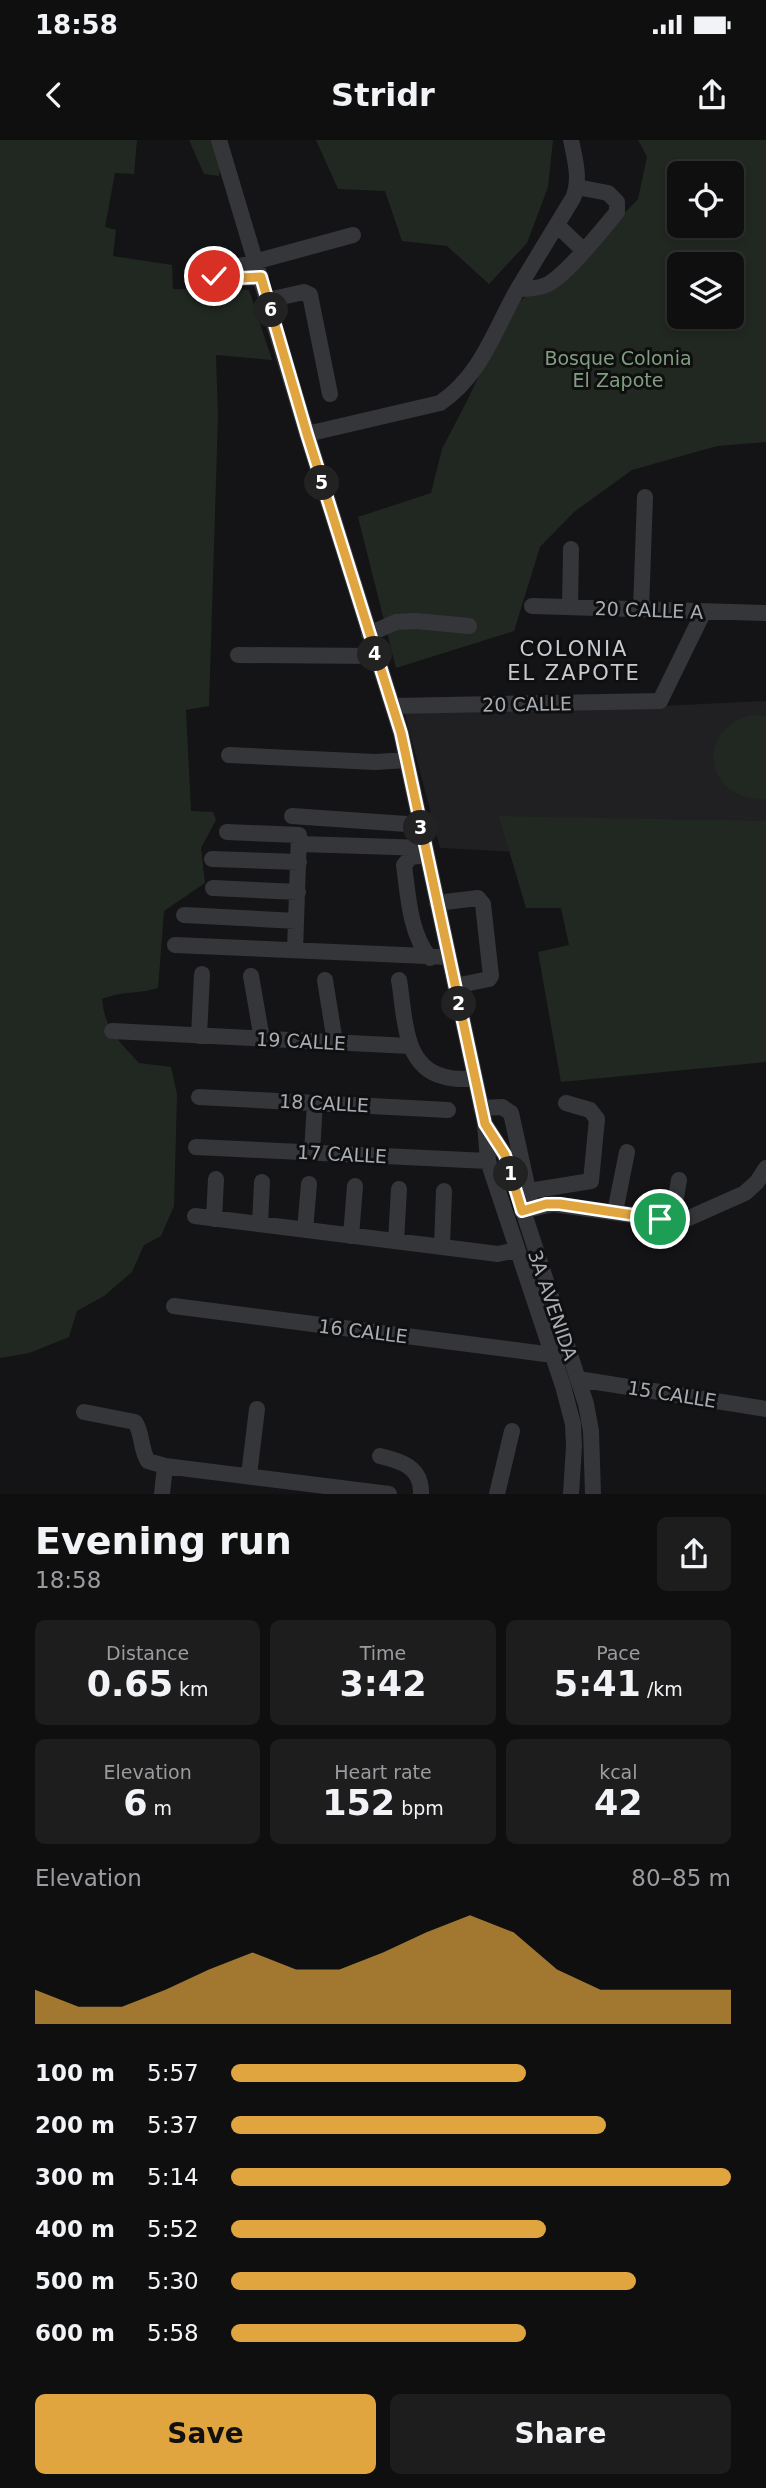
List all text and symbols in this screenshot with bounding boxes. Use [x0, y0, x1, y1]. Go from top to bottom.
text: 18:58 [35, 10, 118, 40]
icon: back [35, 76, 73, 114]
text: Stridr [331, 76, 435, 114]
icon: share [693, 76, 731, 114]
map controls [667, 161, 744, 329]
button: locate [667, 161, 744, 238]
pin [184, 246, 244, 306]
button: layers [667, 252, 744, 329]
icon: check [195, 257, 233, 295]
pin: 6 [254, 292, 288, 328]
text: 6 [264, 298, 277, 320]
park label: Bosque Colonia El Zapote [544, 347, 692, 391]
pin: 5 [304, 466, 340, 500]
text: 5 [315, 471, 328, 493]
street label: 20 CALLE A [594, 597, 704, 623]
pin: 4 [358, 636, 392, 672]
district label: COLONIA EL ZAPOTE [507, 637, 641, 685]
text: 4 [368, 642, 381, 664]
street label: 20 CALLE [482, 692, 572, 716]
pin: 3 [404, 810, 438, 846]
text: 3 [414, 816, 427, 838]
pin: 2 [442, 986, 476, 1022]
text: 2 [452, 992, 465, 1014]
street label: 19 CALLE [256, 1028, 346, 1054]
street label: 18 CALLE [279, 1090, 369, 1116]
street label: 17 CALLE [297, 1141, 387, 1167]
pin: 1 [494, 1156, 528, 1192]
text: 1 [504, 1162, 517, 1184]
pin [630, 1189, 690, 1249]
icon: arrive [641, 1200, 679, 1238]
street label: 3A AVENIDA [524, 1247, 582, 1363]
street label: 16 CALLE [317, 1315, 409, 1347]
street label: 15 CALLE [626, 1376, 718, 1412]
button: share [657, 1517, 731, 1591]
text: Evening run [35, 1519, 292, 1563]
text: 18:58 [35, 1567, 101, 1593]
text: Distance [106, 1642, 189, 1664]
text: Time [360, 1642, 406, 1664]
text: Pace [596, 1642, 641, 1664]
text: 0.65 [87, 1664, 173, 1704]
text: 3:42 [339, 1664, 427, 1704]
text: 5:41 [554, 1664, 641, 1704]
text: km [173, 1678, 209, 1700]
text: /km [641, 1678, 683, 1700]
text: Elevation [104, 1761, 192, 1783]
text: Heart rate [334, 1761, 432, 1783]
text: kcal [599, 1761, 638, 1783]
text: 6 [123, 1783, 148, 1823]
text: 152 [322, 1783, 395, 1823]
text: 42 [594, 1783, 643, 1823]
text: m [148, 1797, 172, 1819]
text: bpm [395, 1797, 444, 1819]
text: Elevation [35, 1865, 142, 1891]
text: 80–85 m [631, 1865, 731, 1891]
text: 100 m [35, 2060, 115, 2086]
text: 5:57 [147, 2060, 199, 2086]
text: 200 m [35, 2112, 115, 2138]
text: 5:37 [147, 2112, 199, 2138]
text: 300 m [35, 2164, 115, 2190]
text: 5:14 [147, 2164, 199, 2190]
text: 400 m [35, 2216, 115, 2242]
text: 5:52 [147, 2216, 199, 2242]
text: 500 m [35, 2268, 115, 2294]
text: 5:30 [147, 2268, 199, 2294]
text: 600 m [35, 2320, 115, 2346]
text: 5:58 [147, 2320, 199, 2346]
button: Save [35, 2394, 376, 2474]
button: Share [390, 2394, 731, 2474]

